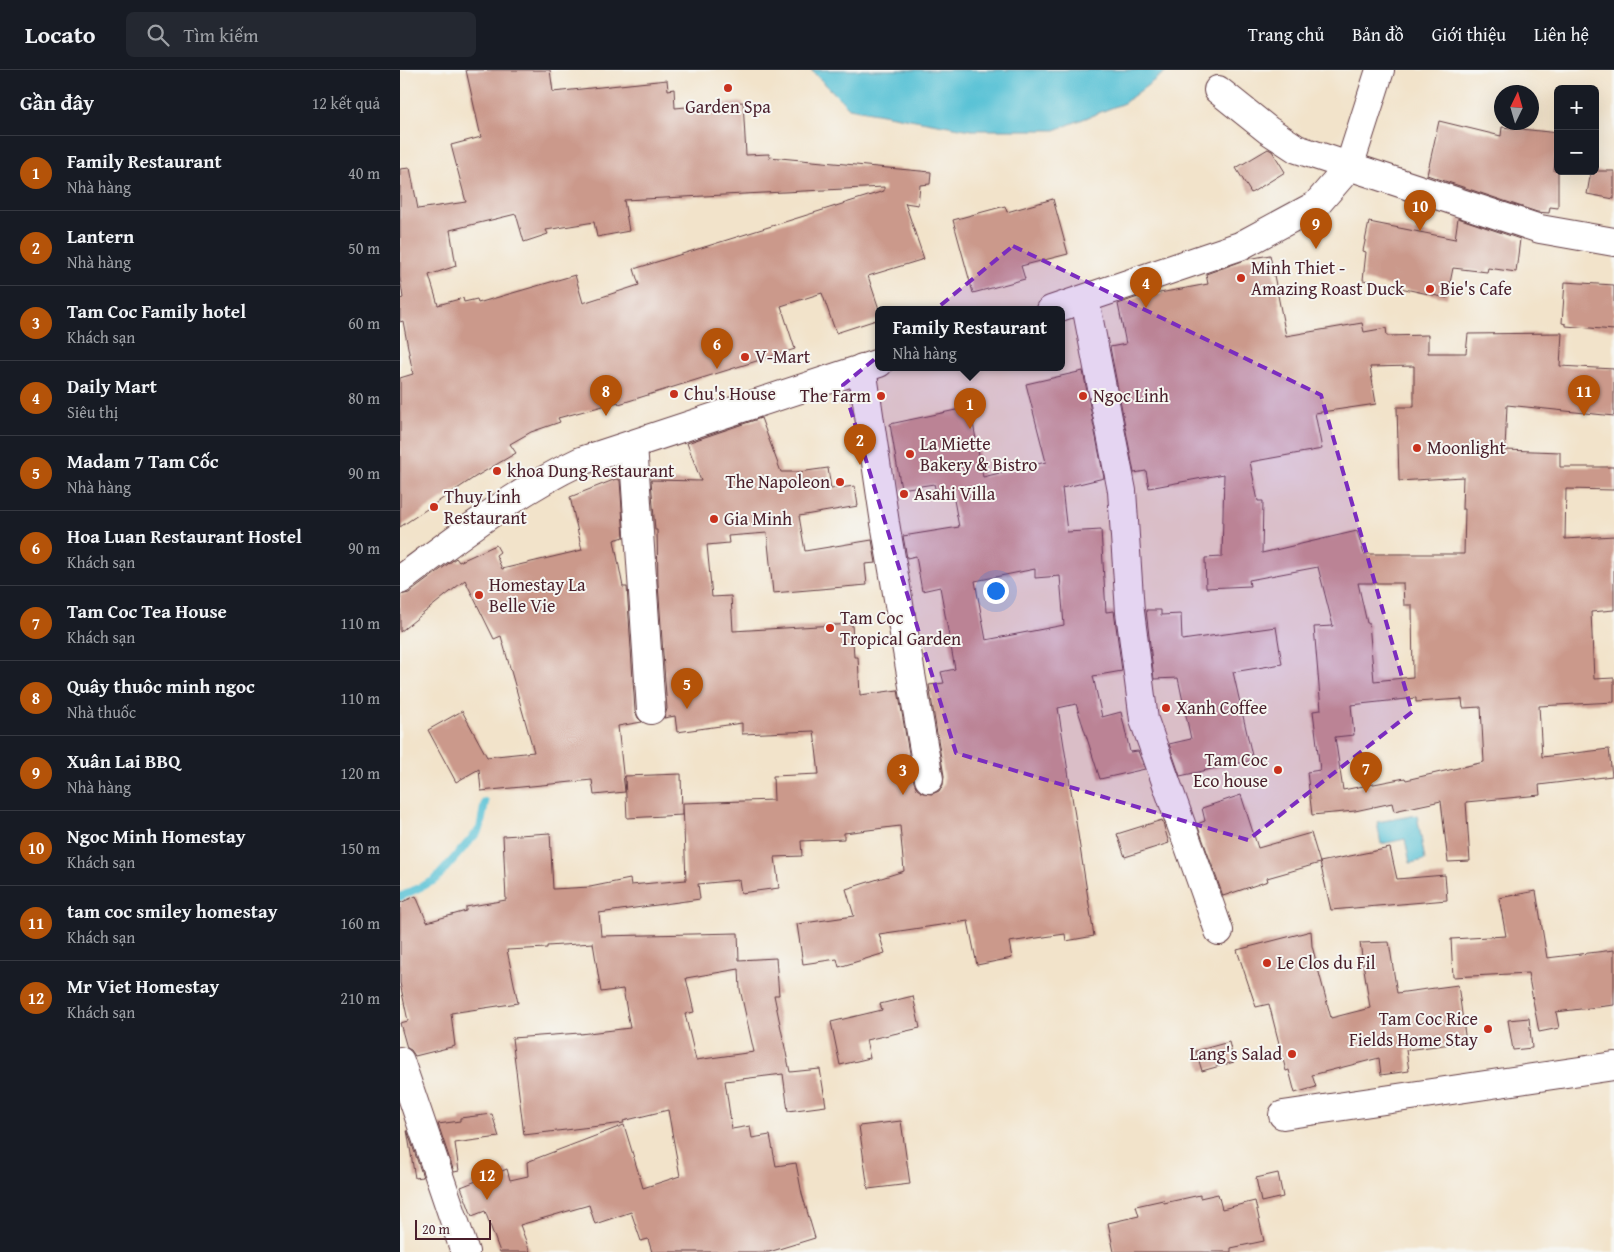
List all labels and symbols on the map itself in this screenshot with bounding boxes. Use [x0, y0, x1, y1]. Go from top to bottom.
marker: Garden Spa [722, 82, 734, 94]
north arrow [1494, 85, 1539, 130]
place label: Garden Spa [685, 93, 771, 120]
pin: 10 [1404, 190, 1436, 231]
pin: 9 [1300, 208, 1332, 249]
place label: Minh Thiet - Amazing Roast Duck [1251, 254, 1405, 302]
pin: 4 [1130, 267, 1162, 308]
marker: Minh Thiet - Amazing Roast Duck [1235, 272, 1247, 284]
place label: Bie's Cafe [1440, 275, 1512, 302]
marker: Bie's Cafe [1424, 283, 1436, 295]
pin: 6 [701, 328, 733, 369]
place label: V-Mart [755, 343, 811, 370]
marker: V-Mart [739, 351, 751, 363]
pin: 8 [590, 375, 622, 416]
pin: 11 [1568, 375, 1600, 416]
place label: Chu's House [684, 380, 776, 407]
place label: The Farm [800, 382, 871, 409]
place label: Ngoc Linh [1093, 382, 1169, 409]
marker: Chu's House [668, 388, 680, 400]
pin: 1 [954, 388, 986, 429]
marker: The Farm [875, 390, 887, 402]
marker: Ngoc Linh [1077, 390, 1089, 402]
pin: 2 [844, 424, 876, 465]
place label: La Miette Bakery & Bistro [920, 430, 1038, 478]
place label: Moonlight [1427, 434, 1506, 461]
marker: Moonlight [1411, 442, 1423, 454]
marker: La Miette Bakery & Bistro [904, 448, 916, 460]
place label: khoa Dung Restaurant [507, 457, 675, 484]
marker: khoa Dung Restaurant [491, 465, 503, 477]
place label: The Napoleon [725, 468, 830, 495]
marker: The Napoleon [834, 476, 846, 488]
place label: Asahi Villa [914, 480, 996, 507]
place label: Thuy Linh Restaurant [444, 483, 527, 531]
marker: Asahi Villa [898, 488, 910, 500]
marker: Thuy Linh Restaurant [428, 501, 440, 513]
place label: Gia Minh [724, 505, 792, 532]
marker: Gia Minh [708, 513, 720, 525]
place label: Homestay La Belle Vie [489, 571, 586, 619]
your location [983, 578, 1009, 604]
marker: Homestay La Belle Vie [473, 589, 485, 601]
place label: Tam Coc Tropical Garden [840, 604, 961, 652]
marker: Tam Coc Tropical Garden [824, 622, 836, 634]
pin: 5 [671, 668, 703, 709]
place label: Xanh Coffee [1176, 694, 1267, 721]
marker: Xanh Coffee [1160, 702, 1172, 714]
place label: Tam Coc Eco house [1193, 746, 1268, 794]
pin: 7 [1350, 752, 1382, 793]
pin: 3 [887, 754, 919, 795]
marker: Tam Coc Eco house [1272, 764, 1284, 776]
place label: Le Clos du Fil [1277, 949, 1376, 976]
marker: Le Clos du Fil [1261, 957, 1273, 969]
place label: Tam Coc Rice Fields Home Stay [1349, 1005, 1478, 1053]
marker: Tam Coc Rice Fields Home Stay [1482, 1023, 1494, 1035]
place label: Lang's Salad [1189, 1040, 1282, 1067]
marker: Lang's Salad [1286, 1048, 1298, 1060]
pin: 12 [471, 1159, 503, 1200]
scale bar [415, 1217, 491, 1240]

